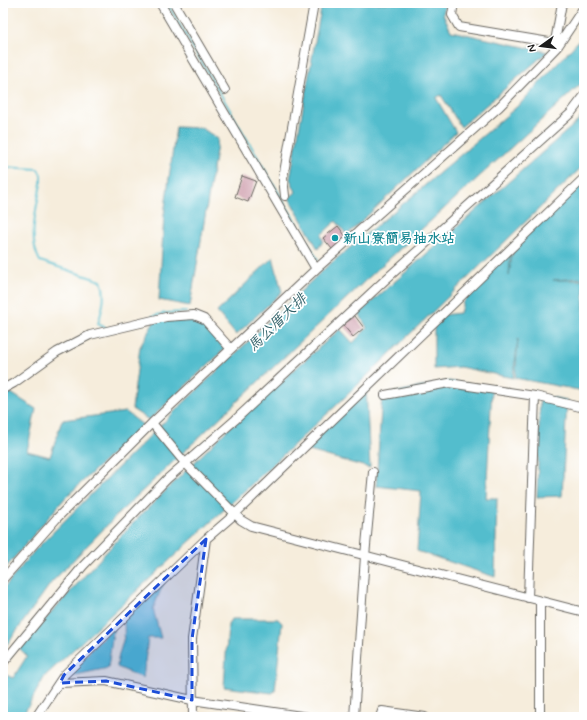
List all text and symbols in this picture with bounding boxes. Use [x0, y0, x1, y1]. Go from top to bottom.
north arrow [521, 26, 561, 66]
text: N [525, 43, 540, 53]
place label: 新山寮簡易抽水站 [343, 230, 455, 248]
marker: 新山寮簡易抽水站 [330, 233, 340, 243]
water label: 馬公厝大排 [244, 288, 313, 356]

